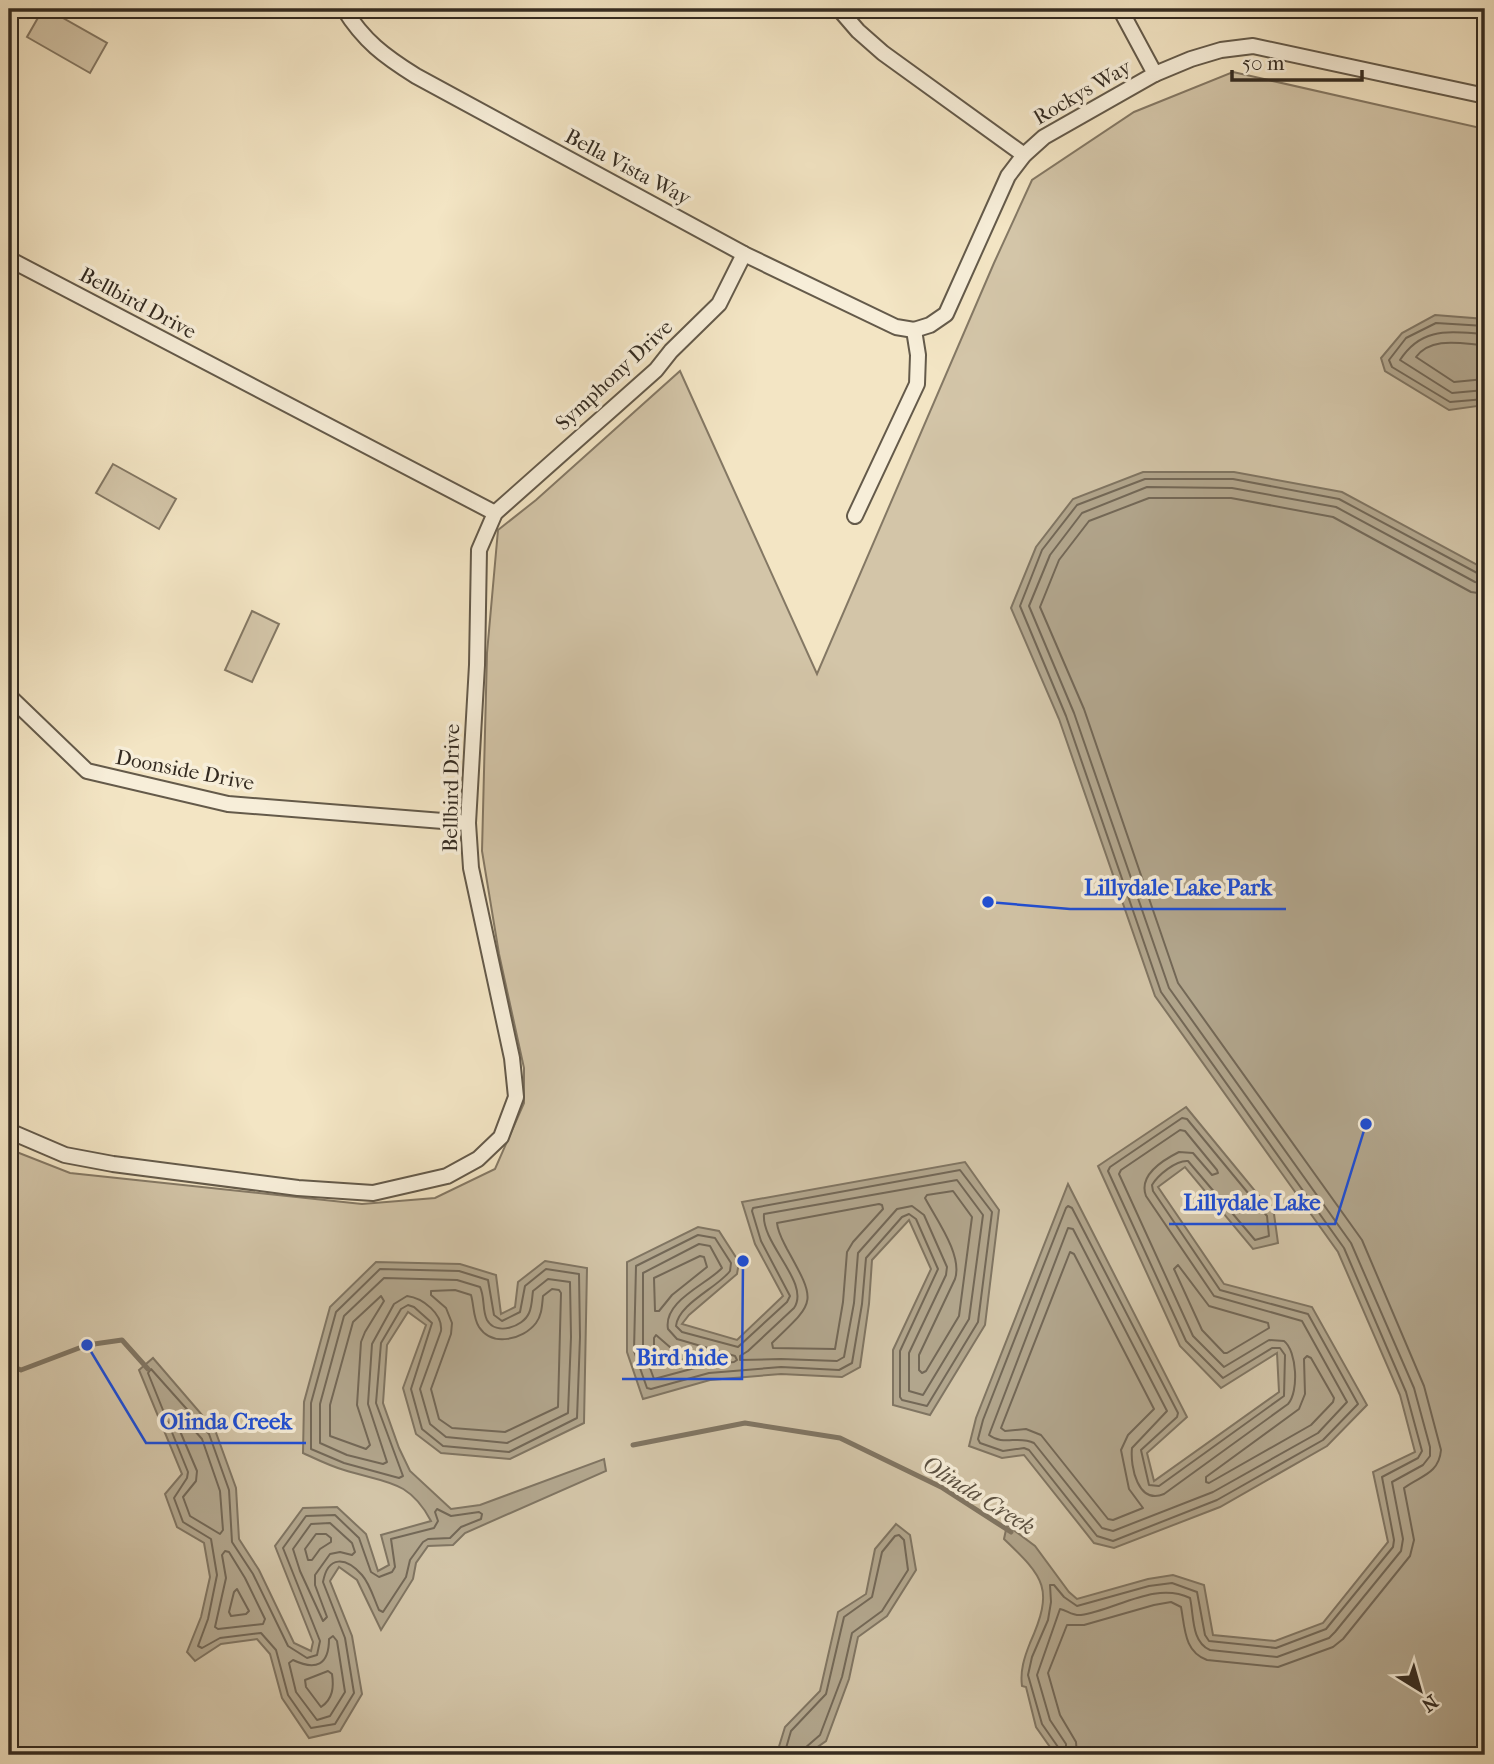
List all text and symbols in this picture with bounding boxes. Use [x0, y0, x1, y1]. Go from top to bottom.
scale bar [1232, 38, 1361, 82]
text: 50 m [1242, 51, 1285, 75]
street label: Rockys Way [1029, 54, 1136, 130]
street label: Bella Vista Way [561, 124, 696, 211]
street label: Bellbird Drive [76, 262, 200, 344]
street label: Symphony Drive [551, 315, 677, 435]
street label: Bellbird Drive [438, 724, 464, 852]
street label: Doonside Drive [114, 745, 256, 795]
callout: Lillydale Lake Park [1070, 865, 1286, 909]
text: Lillydale Lake Park [1084, 874, 1273, 901]
callout: Lillydale Lake [1169, 1180, 1335, 1224]
text: Lillydale Lake [1183, 1189, 1321, 1216]
callout: Bird hide [622, 1335, 742, 1379]
text: Bird hide [636, 1344, 729, 1371]
callout: Olinda Creek [146, 1399, 306, 1443]
text: Olinda Creek [160, 1408, 293, 1435]
water label: Olinda Creek [917, 1450, 1040, 1541]
north arrow [1386, 1656, 1456, 1726]
text: N [1417, 1690, 1442, 1716]

